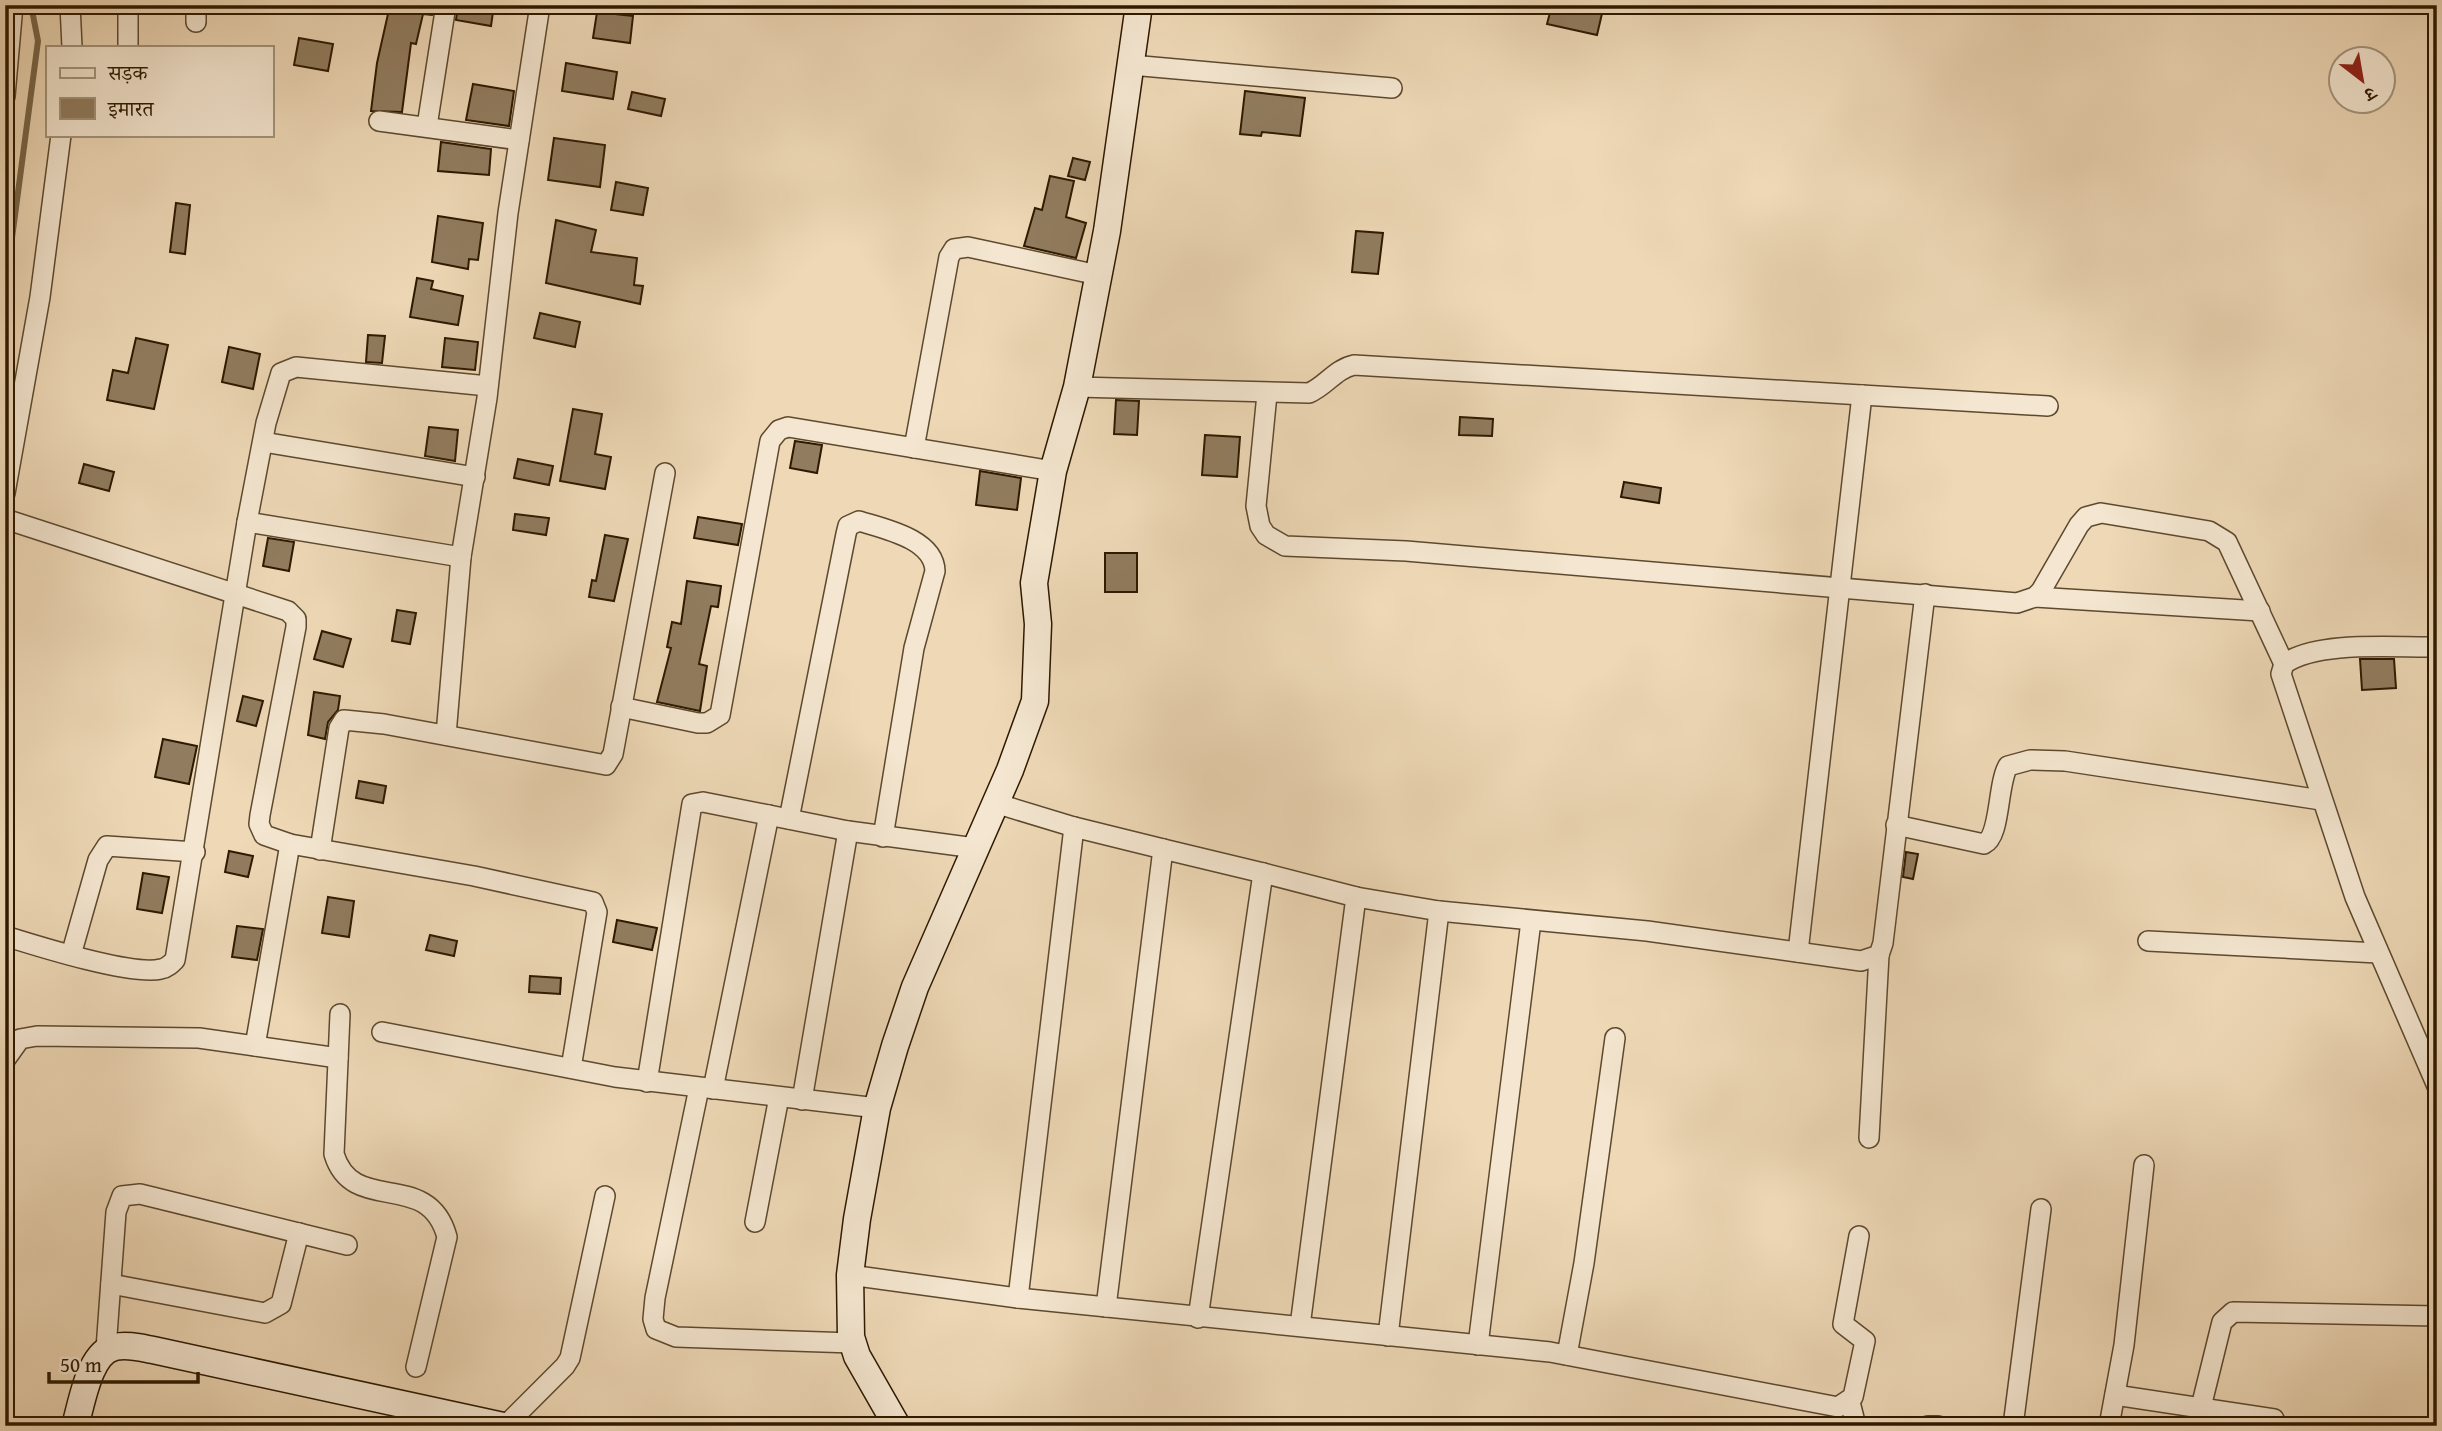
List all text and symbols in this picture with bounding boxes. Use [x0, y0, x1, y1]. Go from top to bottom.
legend [46, 46, 273, 136]
north arrow [2326, 46, 2396, 116]
text: सड़क [107, 57, 148, 88]
text: उ [2358, 79, 2384, 110]
text: इमारत [107, 93, 155, 124]
scale bar [49, 1340, 198, 1384]
text: 50 m [60, 1349, 102, 1380]

